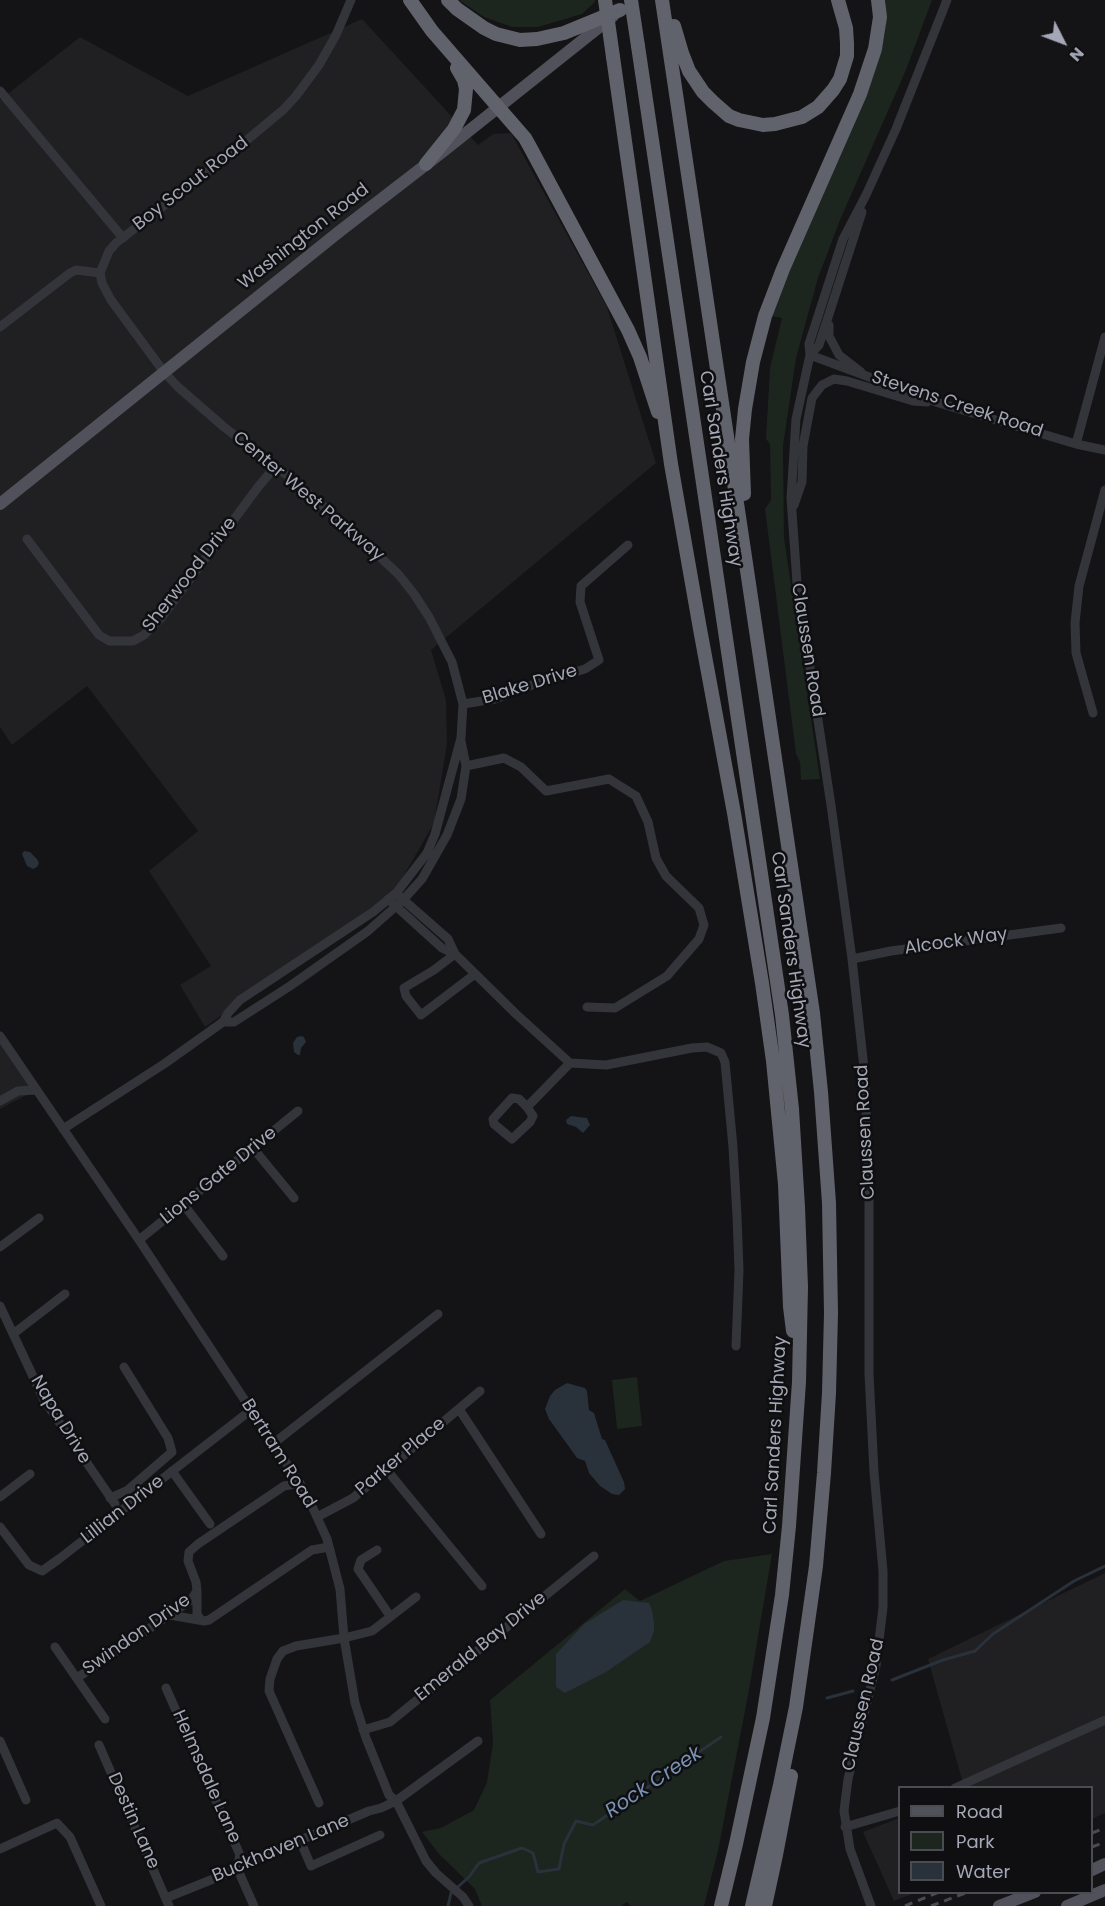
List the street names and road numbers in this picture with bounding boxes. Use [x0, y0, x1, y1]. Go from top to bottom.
street label: Boy Scout Road [129, 132, 253, 236]
street label: Washington Road [234, 179, 374, 295]
street label: Stevens Creek Road [869, 367, 1045, 443]
street label: Carl Sanders Highway [694, 369, 746, 569]
street label: Center West Parkway [228, 427, 388, 567]
street label: Sherwood Drive [138, 513, 242, 637]
street label: Claussen Road [786, 582, 828, 718]
street label: Blake Drive [480, 660, 580, 710]
street label: Carl Sanders Highway [766, 850, 814, 1050]
street label: Alcock Way [903, 924, 1009, 960]
street label: Claussen Road [852, 1064, 880, 1200]
street label: Lions Gate Drive [157, 1123, 281, 1229]
street label: Carl Sanders Highway [760, 1335, 792, 1535]
street label: Napa Drive [25, 1372, 95, 1468]
street label: Bertram Road [236, 1395, 320, 1513]
street label: Parker Place [352, 1413, 450, 1501]
street label: Lillian Drive [77, 1471, 169, 1549]
street label: Emerald Bay Drive [411, 1587, 551, 1707]
street label: Swindon Drive [79, 1590, 195, 1680]
street label: Claussen Road [838, 1637, 890, 1773]
street label: Helmsdale Lane [167, 1707, 245, 1847]
street label: Destin Lane [102, 1769, 164, 1873]
street label: Buckhaven Lane [209, 1810, 353, 1888]

